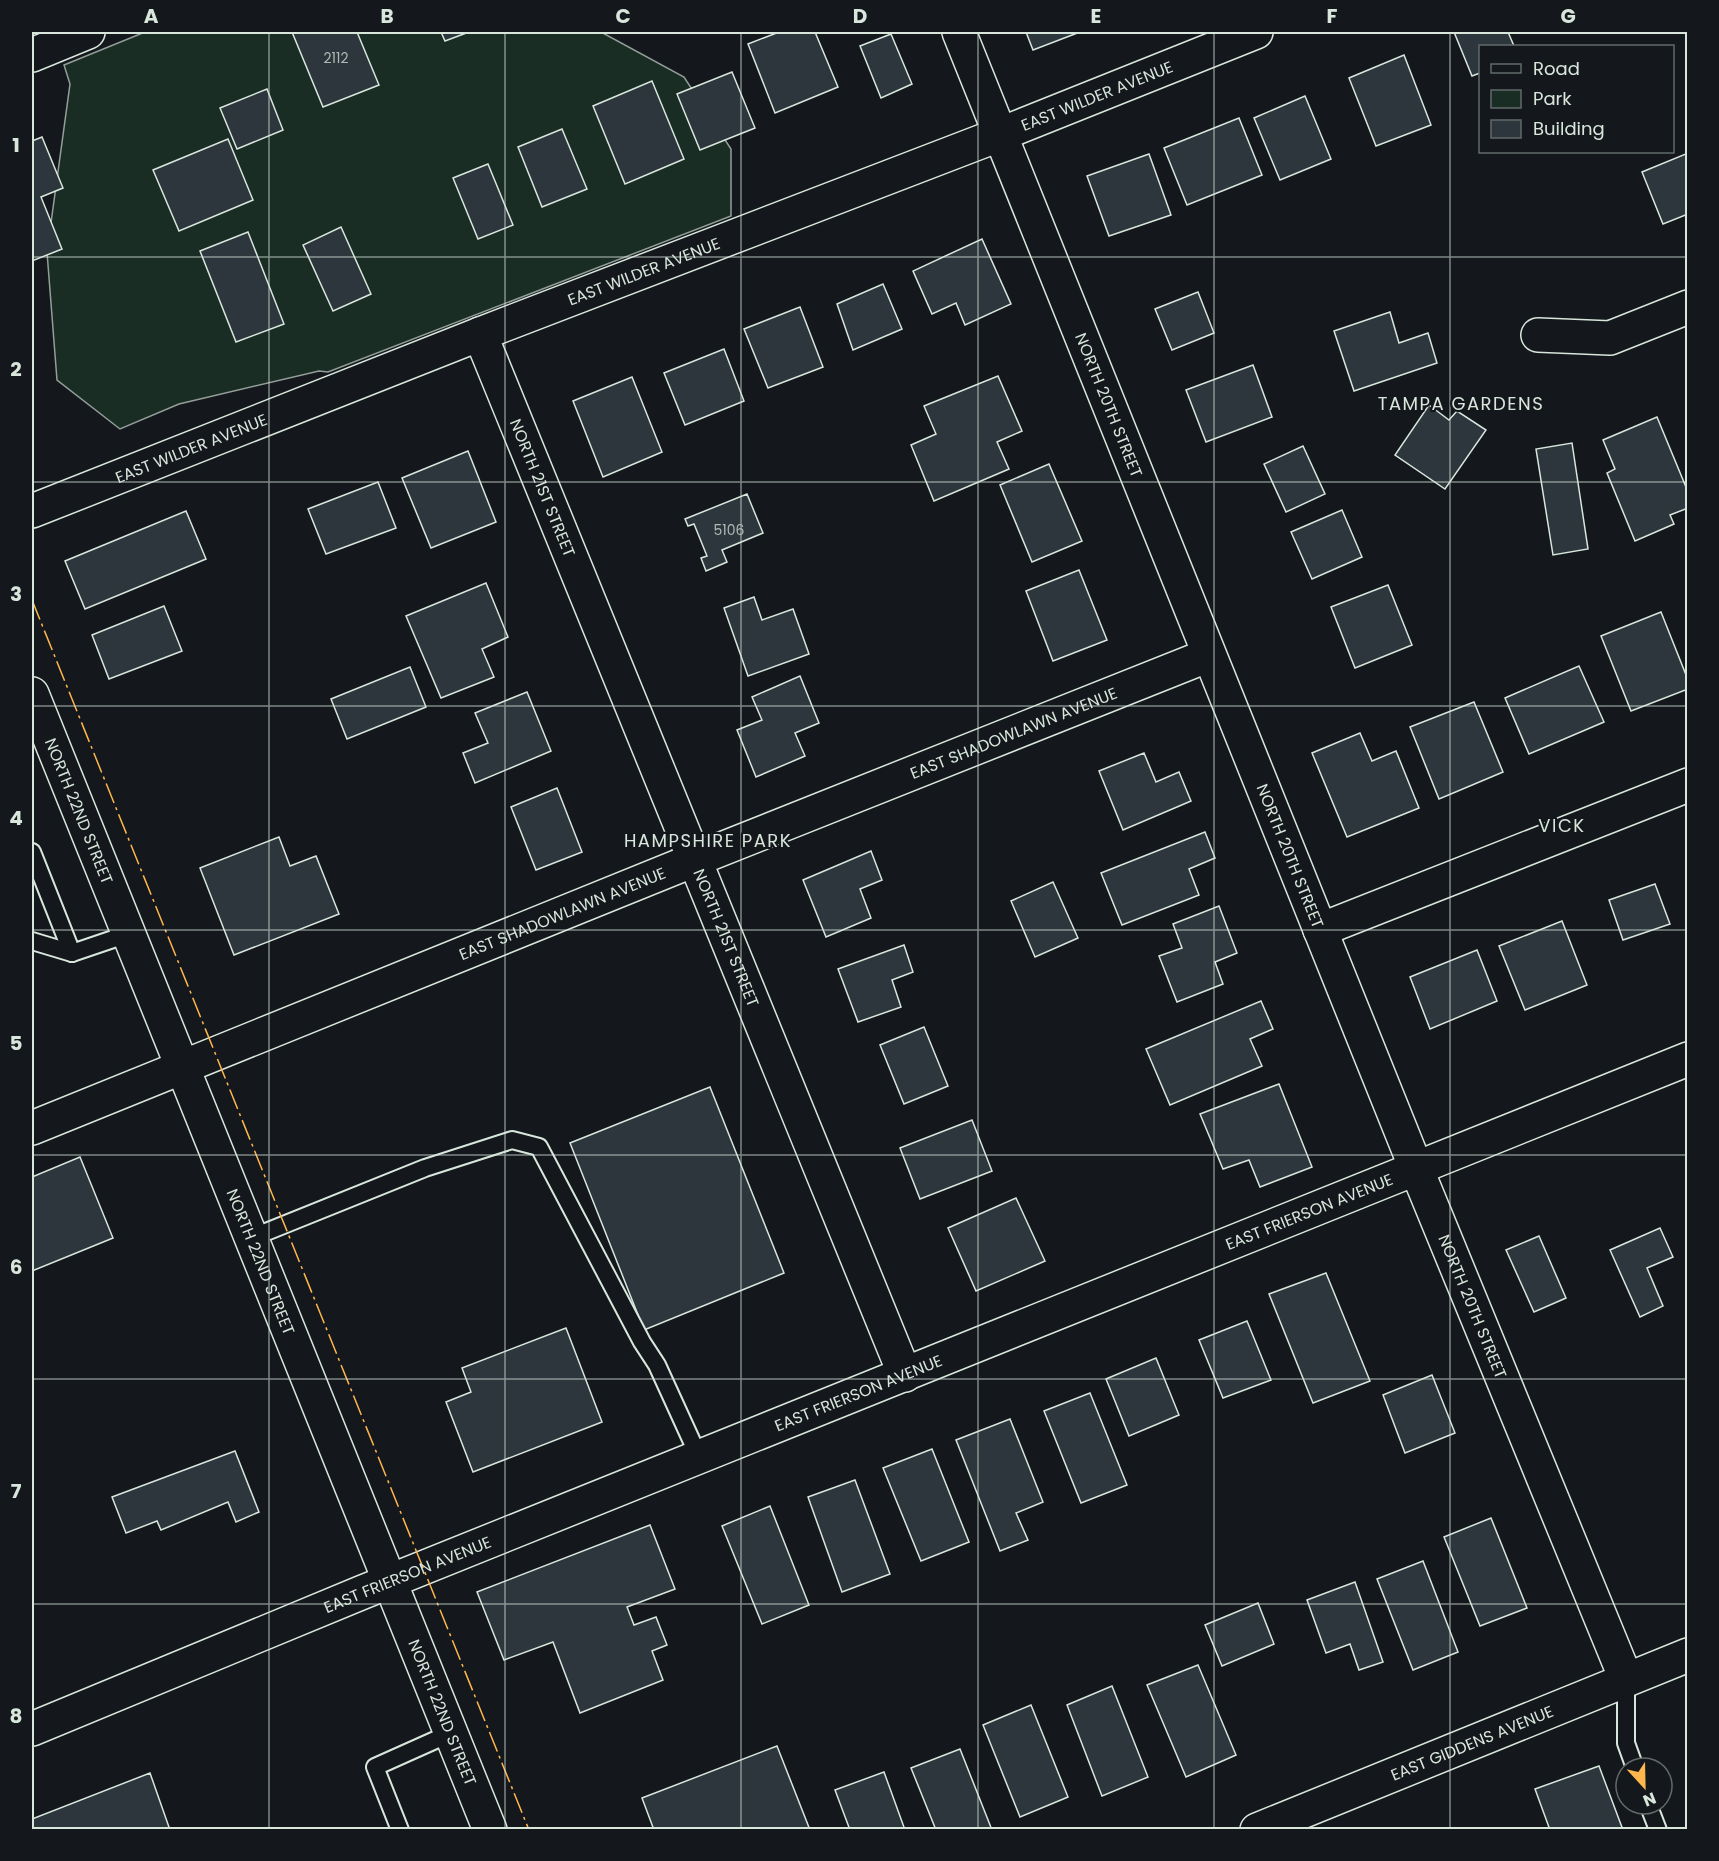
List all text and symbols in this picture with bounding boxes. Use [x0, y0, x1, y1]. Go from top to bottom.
text: A [144, 2, 159, 30]
text: B [380, 2, 394, 30]
text: C [615, 2, 631, 30]
text: D [853, 2, 867, 30]
text: E [1091, 2, 1101, 30]
text: F [1327, 2, 1338, 30]
text: G [1560, 2, 1576, 30]
legend [1479, 45, 1674, 153]
house number: 2112 [323, 48, 349, 68]
street label: EAST WILDER AVENUE [1018, 55, 1176, 136]
text: Road [1533, 56, 1580, 81]
text: Park [1533, 86, 1572, 111]
text: Building [1533, 116, 1605, 141]
text: 1 [12, 131, 20, 159]
street label: EAST WILDER AVENUE [564, 231, 723, 311]
street label: NORTH 20TH STREET [1070, 329, 1149, 481]
text: 2 [10, 355, 22, 383]
district label: TAMPA GARDENS [1378, 391, 1544, 416]
street label: EAST WILDER AVENUE [112, 408, 270, 489]
street label: NORTH 21ST STREET [504, 415, 581, 560]
house number: 5106 [714, 520, 745, 540]
text: 3 [10, 580, 22, 608]
street label: EAST SHADOWLAWN AVENUE [906, 681, 1120, 784]
street label: NORTH 22ND STREET [39, 734, 119, 888]
street label: NORTH 20TH STREET [1251, 780, 1330, 932]
text: 4 [9, 804, 23, 832]
district label: VICK [1538, 813, 1586, 838]
district label: HAMPSHIRE PARK [624, 828, 792, 853]
street label: EAST SHADOWLAWN AVENUE [455, 861, 669, 966]
street label: NORTH 21ST STREET [688, 865, 765, 1010]
text: 5 [10, 1029, 23, 1057]
street label: EAST FRIERSON AVENUE [1222, 1167, 1396, 1255]
street label: NORTH 22ND STREET [221, 1185, 301, 1338]
street label: NORTH 20TH STREET [1433, 1231, 1513, 1382]
text: 6 [10, 1253, 22, 1281]
street label: EAST FRIERSON AVENUE [771, 1349, 945, 1437]
text: 7 [11, 1477, 22, 1505]
street label: EAST FRIERSON AVENUE [320, 1530, 495, 1619]
street label: NORTH 22ND STREET [403, 1636, 482, 1789]
street label: EAST GIDDENS AVENUE [1387, 1699, 1557, 1786]
text: 8 [10, 1702, 22, 1730]
north arrow [1614, 1756, 1674, 1816]
text: N [1640, 1787, 1659, 1812]

